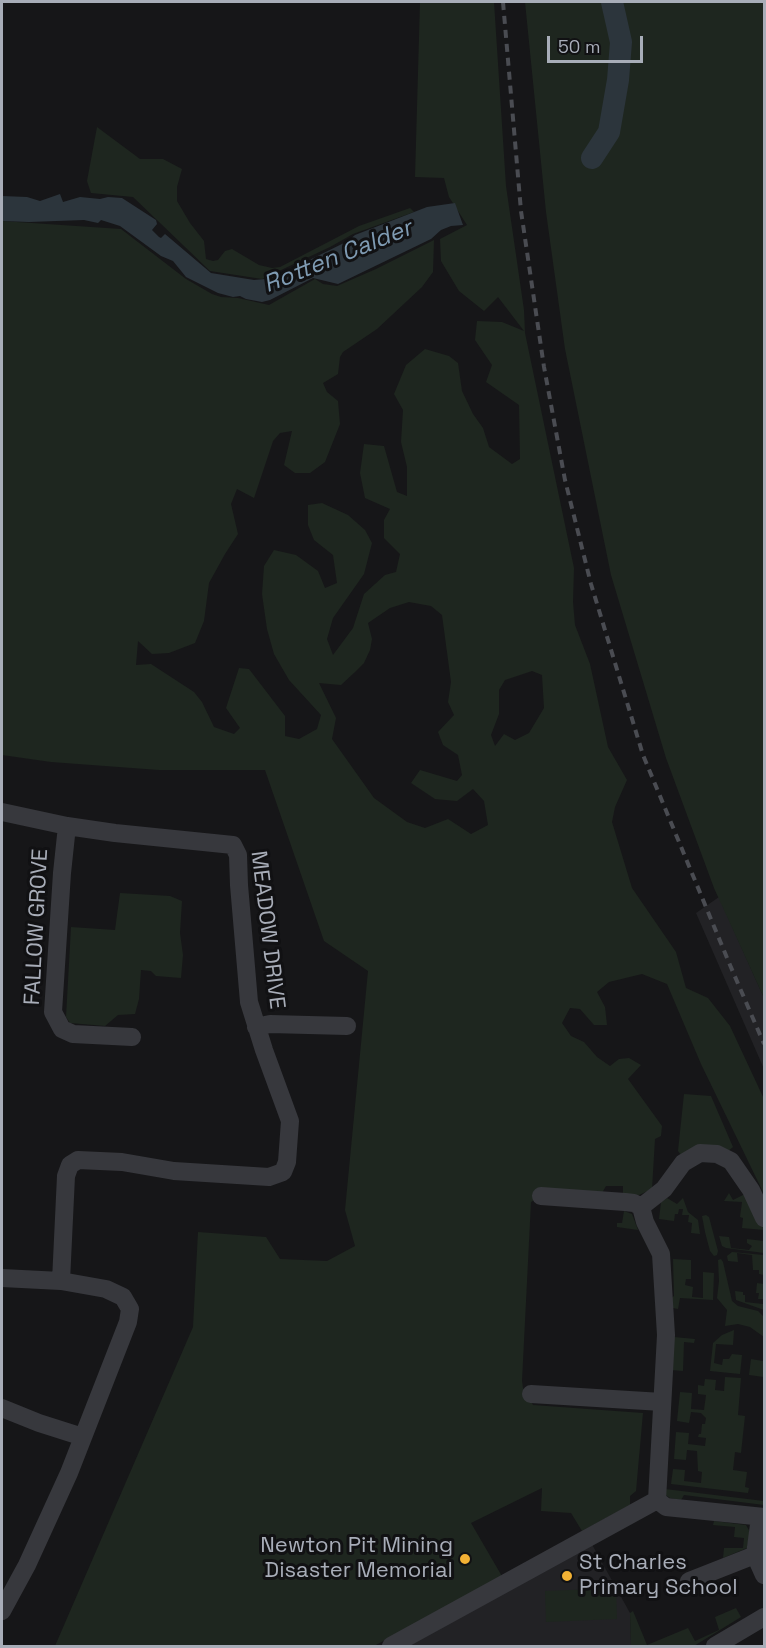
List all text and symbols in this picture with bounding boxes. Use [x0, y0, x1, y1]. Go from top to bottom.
scale bar [550, 24, 646, 62]
text: 50 m [558, 35, 600, 58]
water label: Rotten Calder [260, 214, 416, 300]
street label: FALLOW GROVE [20, 848, 54, 1006]
street label: MEADOW DRIVE [244, 849, 290, 1011]
place label: Newton Pit Mining Disaster Memorial [260, 1533, 453, 1585]
place label: St Charles Primary School [579, 1550, 738, 1602]
marker: Newton Pit Mining Disaster Memorial [458, 1552, 472, 1566]
marker: St Charles Primary School [560, 1569, 574, 1583]

